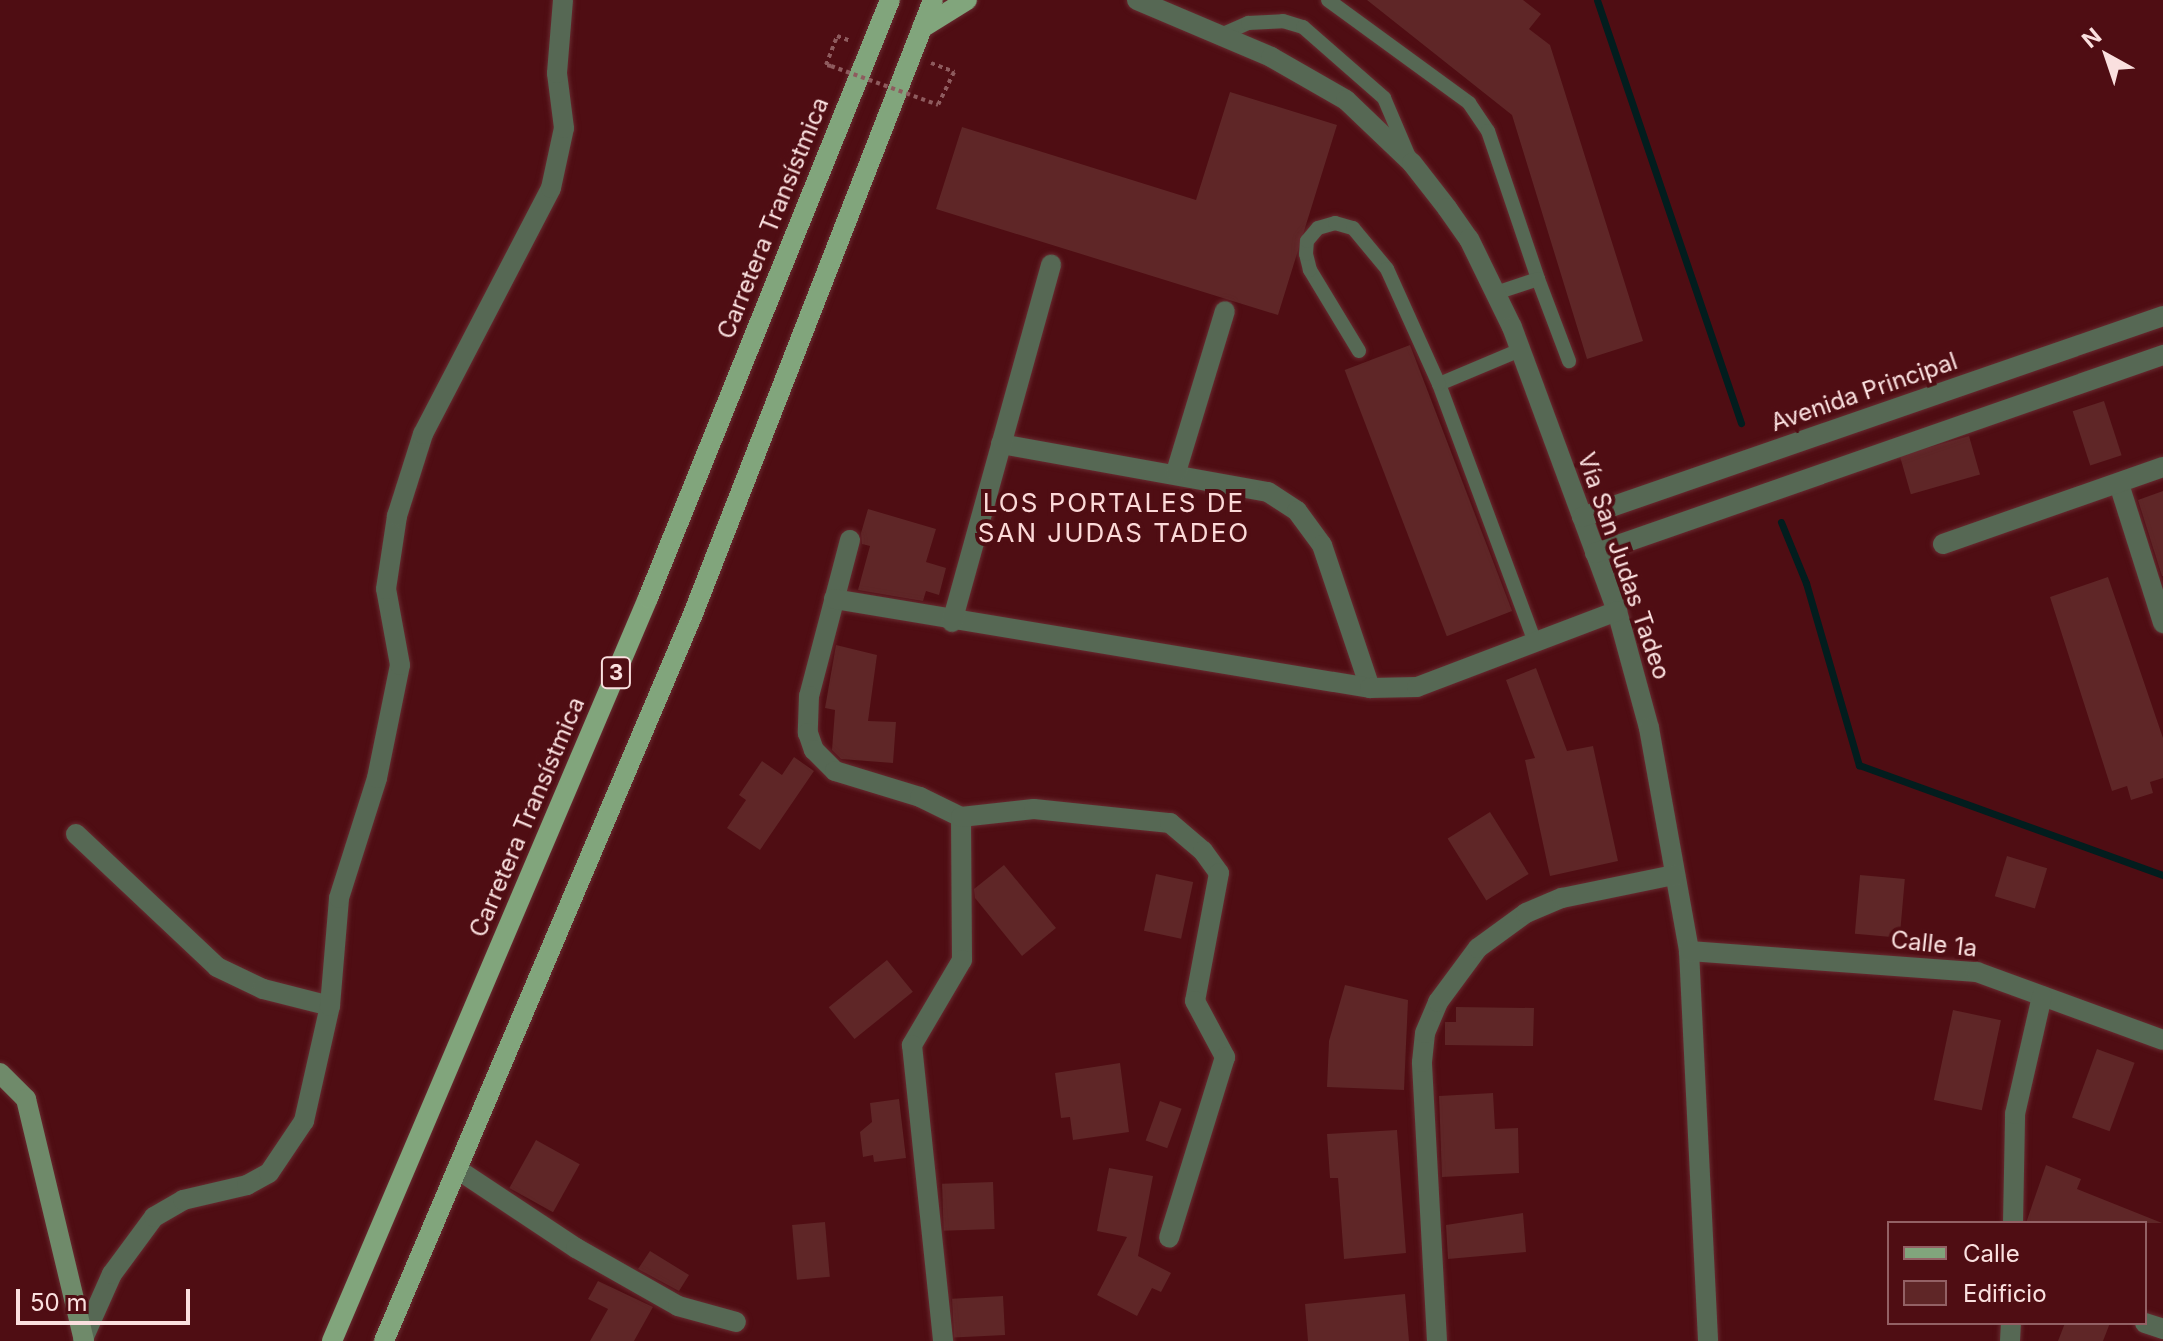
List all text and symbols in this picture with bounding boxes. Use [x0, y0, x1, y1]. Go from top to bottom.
north arrow [2067, 16, 2147, 96]
text: N [2077, 22, 2106, 53]
street label: Carretera Transístmica [711, 93, 835, 343]
street label: Avenida Principal [1767, 347, 1961, 437]
street label: Vía San Judas Tadeo [1572, 449, 1676, 683]
district label: LOS PORTALES DE SAN JUDAS TADEO [978, 487, 1250, 548]
road number: 3 [600, 655, 632, 691]
street label: Carretera Transístmica [463, 693, 591, 941]
street label: Calle 1a [1889, 925, 1979, 963]
legend [1887, 1221, 2147, 1325]
text: Calle [1963, 1239, 2020, 1268]
scale bar [20, 1273, 194, 1323]
text: Edificio [1963, 1279, 2047, 1308]
text: 50 m [30, 1288, 88, 1317]

